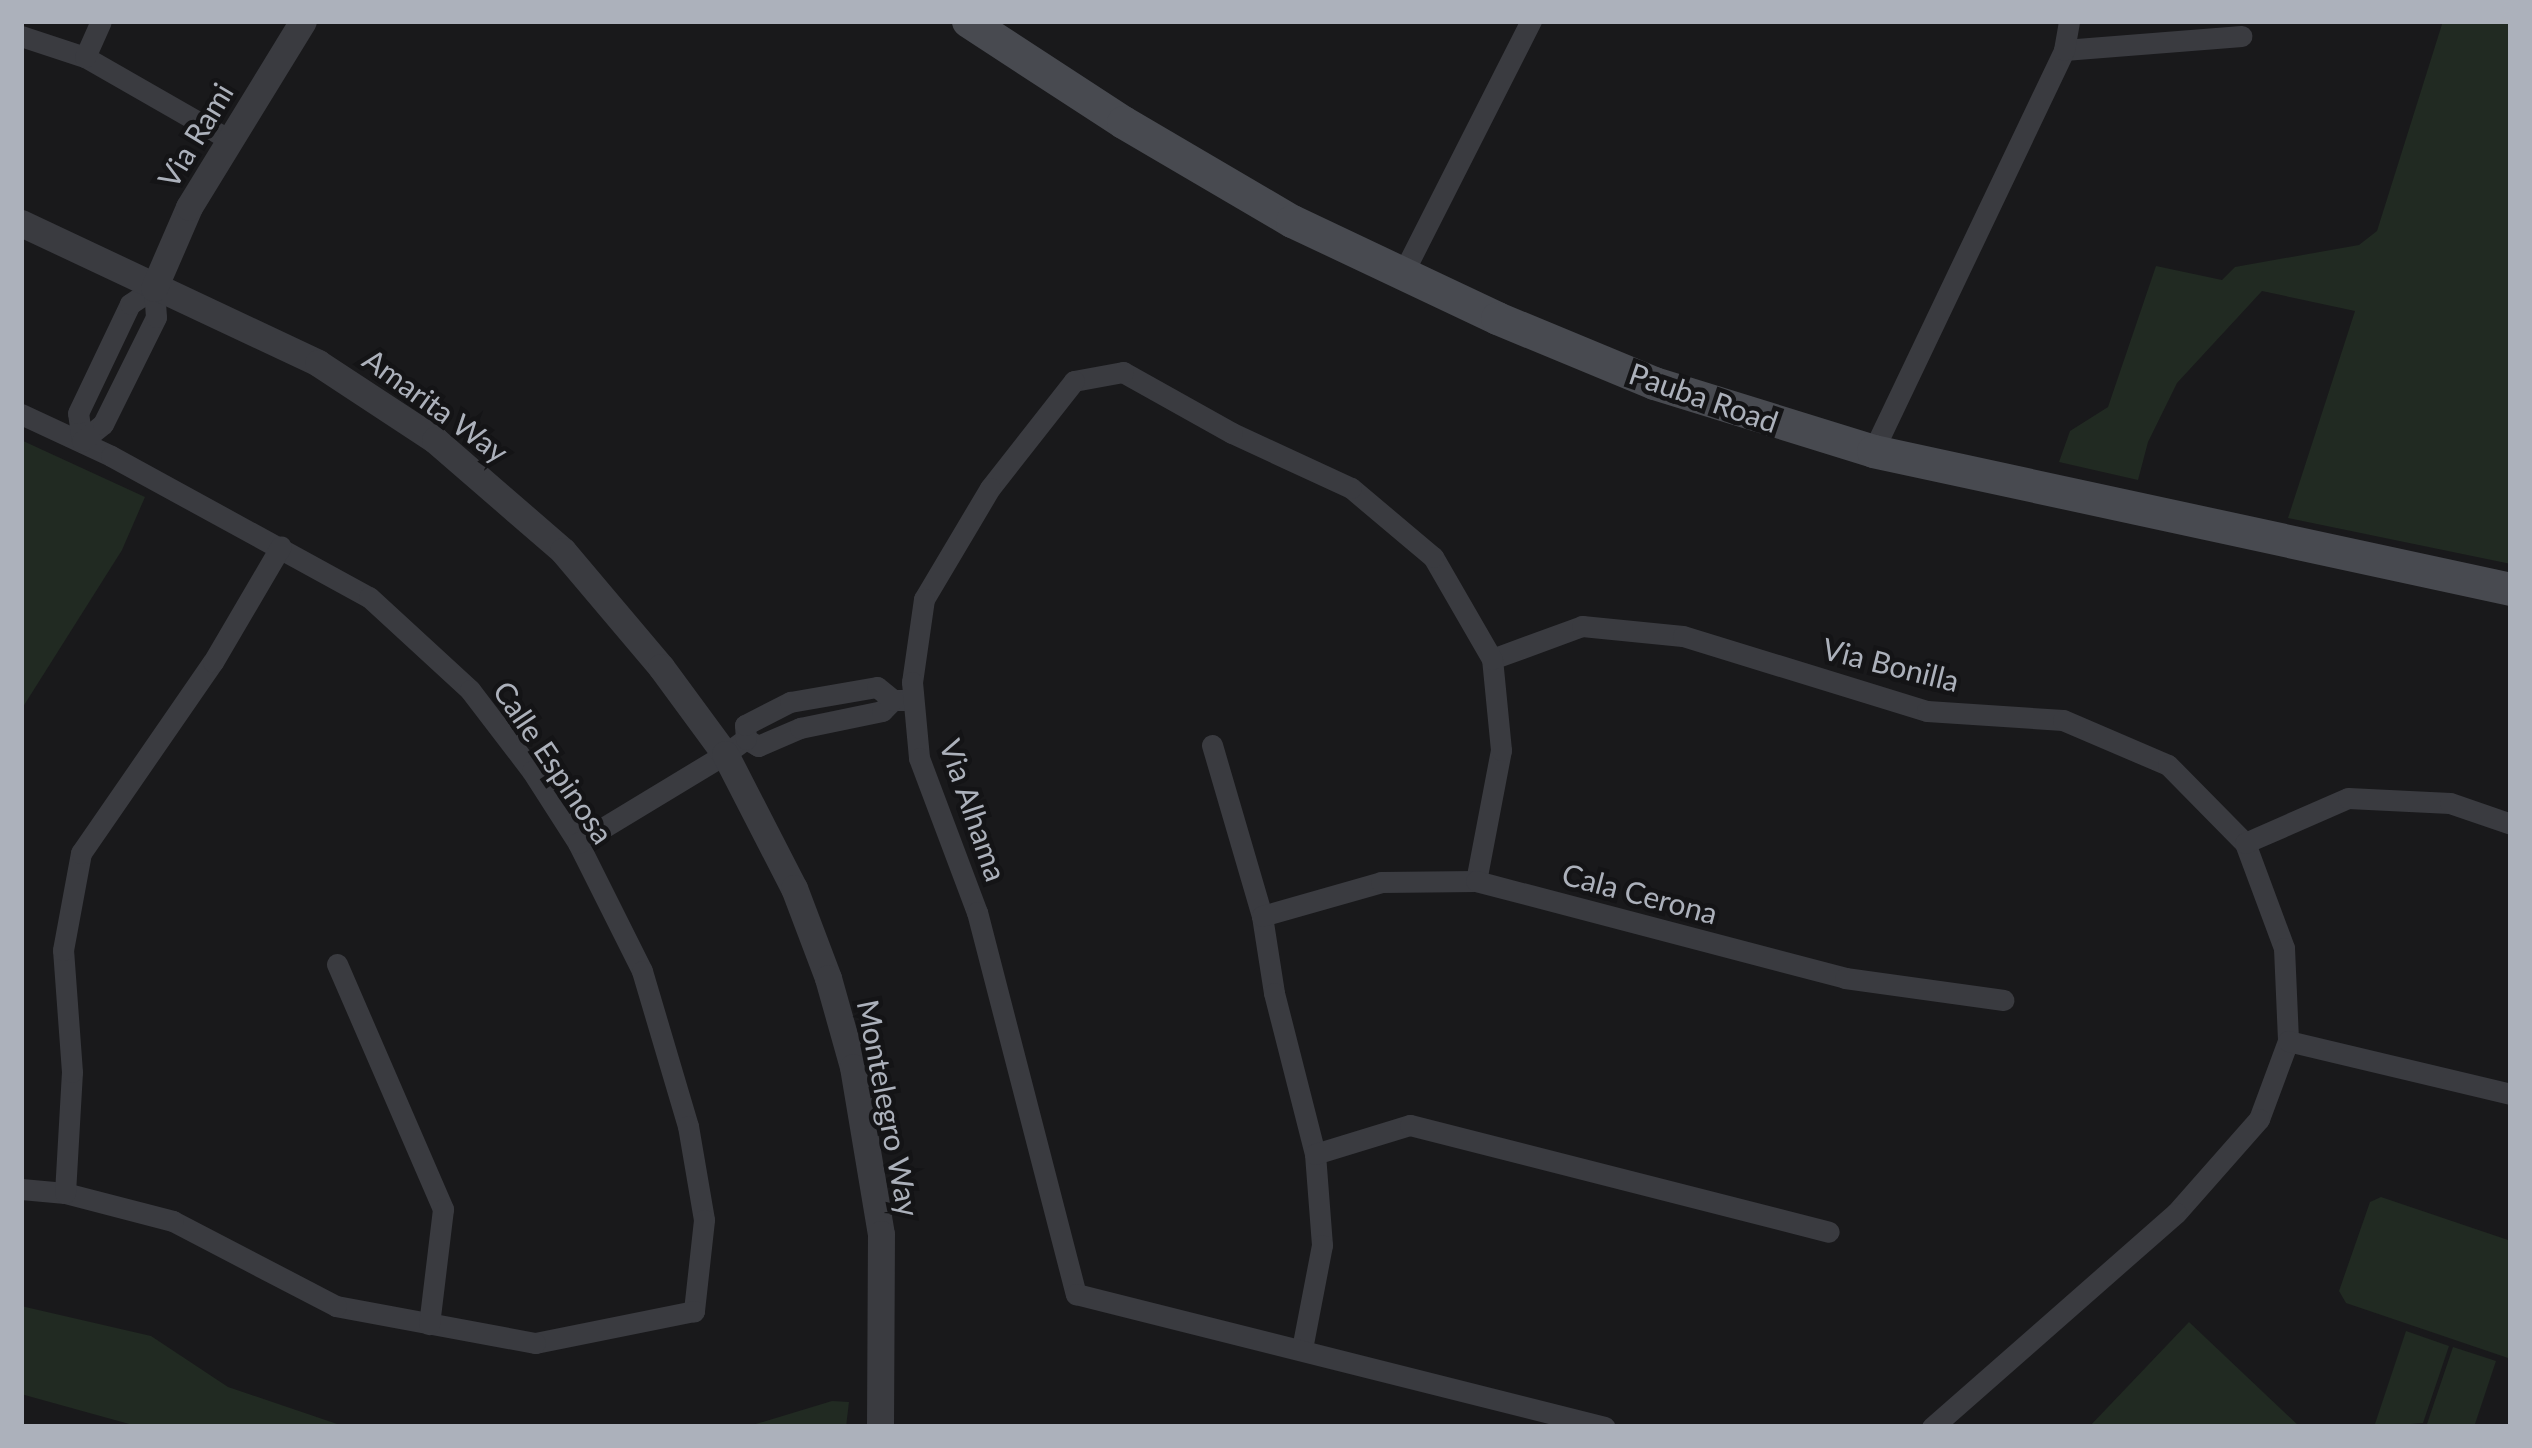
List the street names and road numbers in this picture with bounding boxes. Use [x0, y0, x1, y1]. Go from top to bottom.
street label: Via Rami [150, 76, 240, 194]
street label: Amarita Way [356, 340, 516, 470]
street label: Pauba Road [1625, 355, 1783, 439]
street label: Via Bonilla [1819, 630, 1963, 698]
street label: Calle Espinosa [486, 674, 622, 850]
street label: Via Alhama [933, 734, 1015, 886]
street label: Cala Cerona [1558, 855, 1722, 931]
street label: Montelegro Way [850, 996, 928, 1220]

